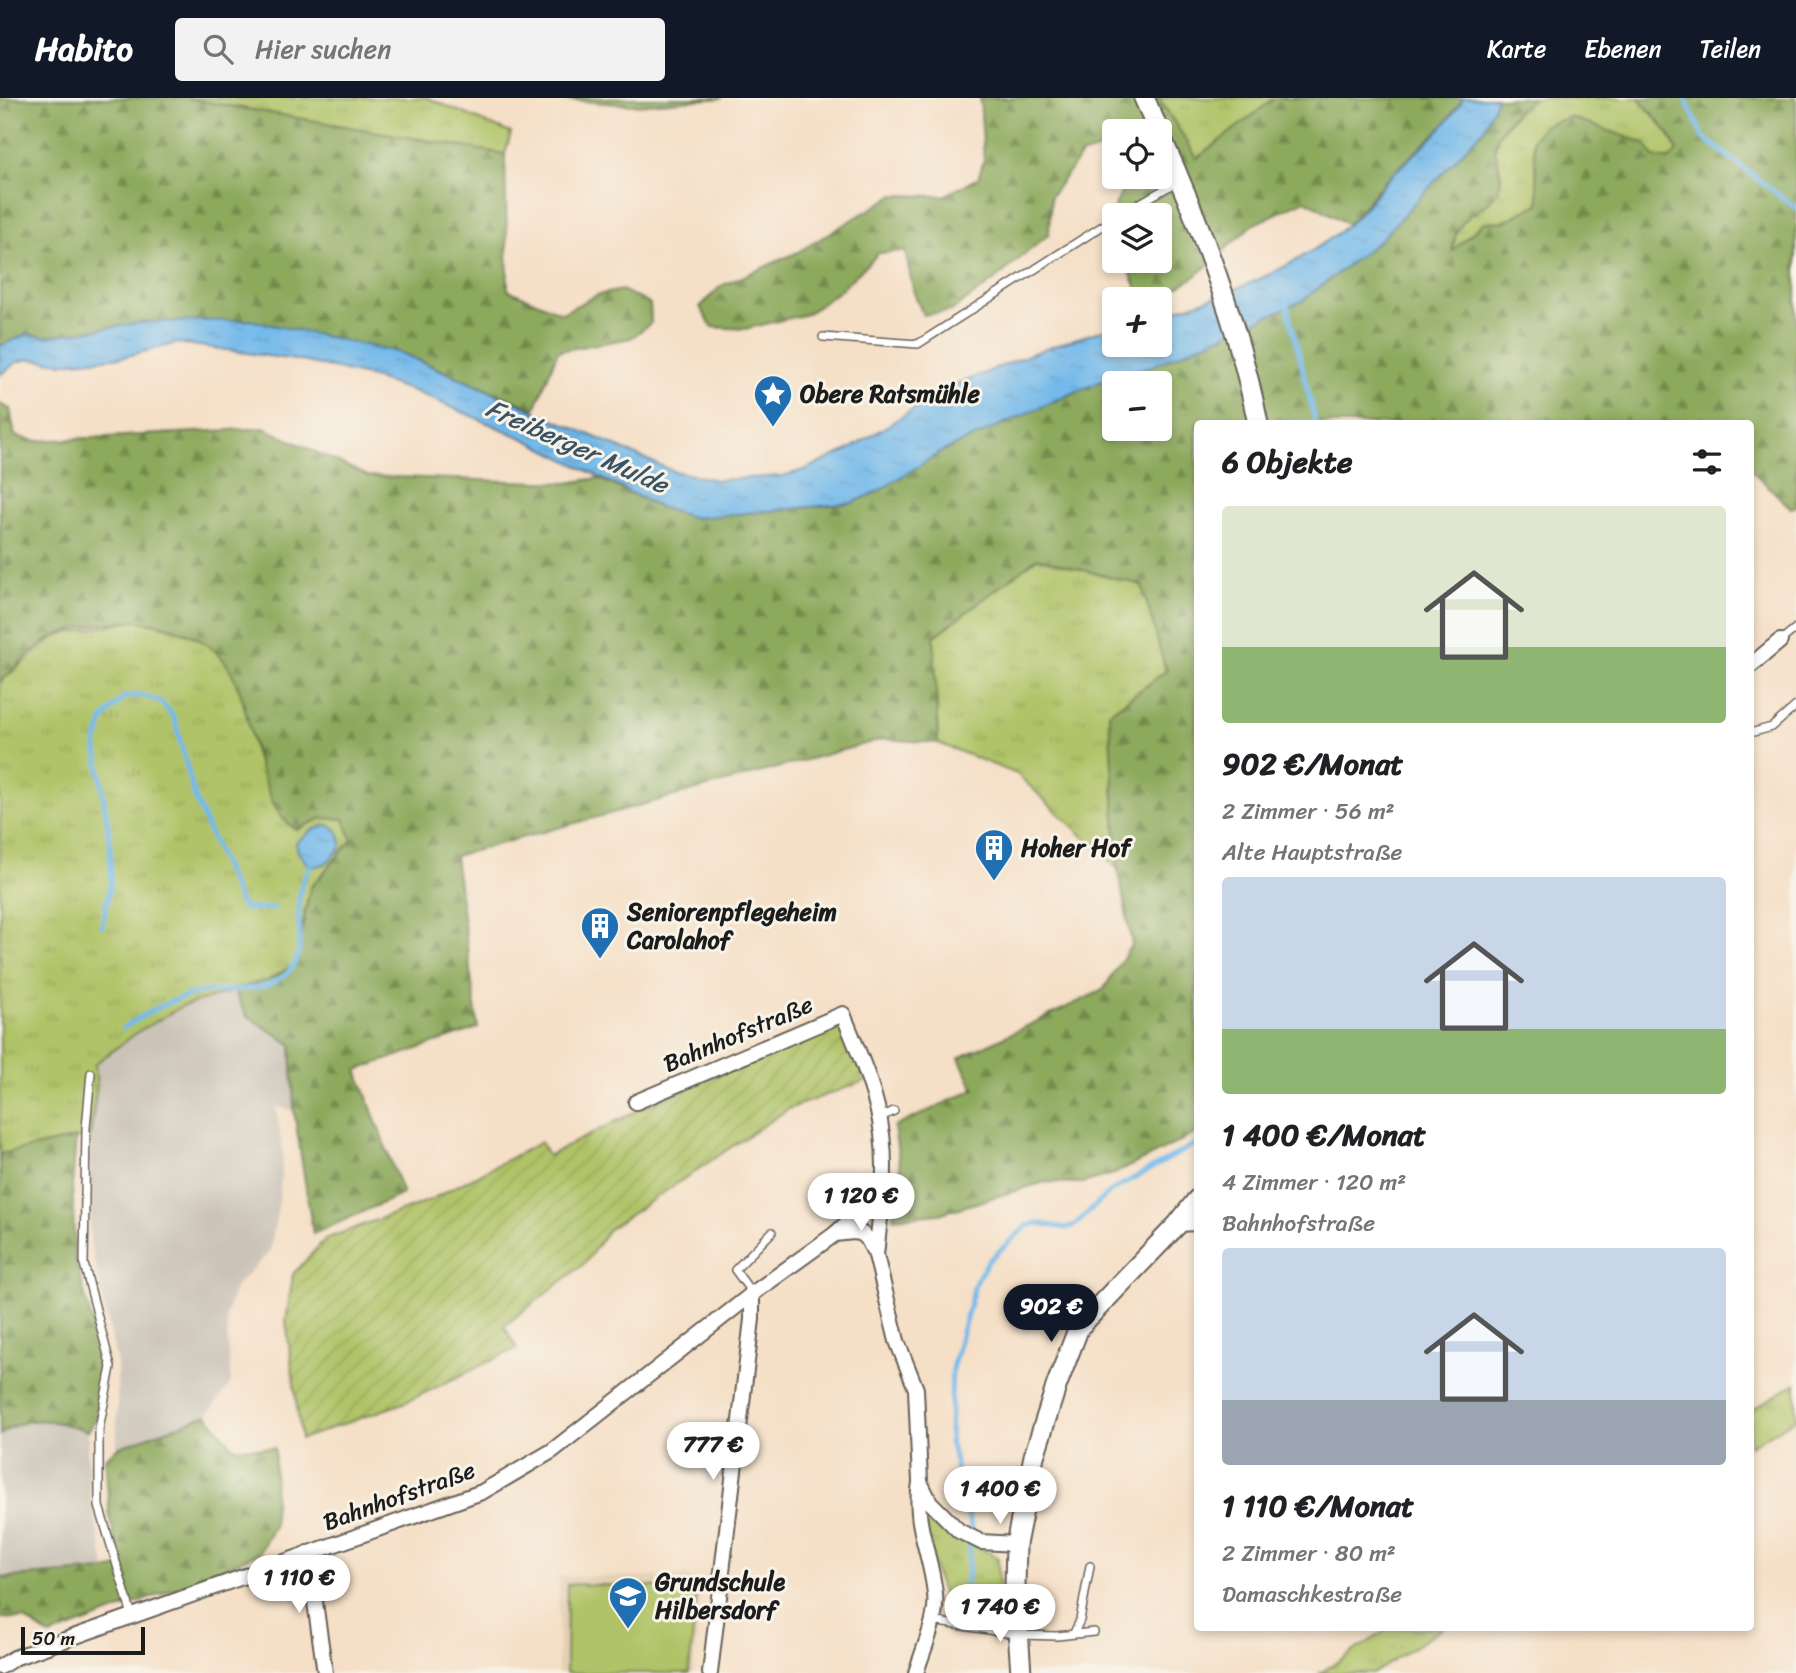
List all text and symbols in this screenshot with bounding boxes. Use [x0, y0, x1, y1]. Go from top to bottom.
search box [175, 18, 665, 81]
text: Habito [35, 20, 133, 78]
text: Hier suchen [255, 26, 391, 72]
text: Karte [1487, 28, 1546, 70]
text: Ebenen [1584, 28, 1662, 70]
text: Teilen [1700, 28, 1761, 70]
icon: search [199, 30, 237, 68]
map controls [1102, 119, 1172, 441]
button: locate [1102, 119, 1172, 189]
button: layers [1102, 203, 1172, 273]
button: + [1102, 287, 1172, 357]
button: − [1102, 371, 1172, 441]
place icon: Obere Ratsmühle [752, 373, 794, 428]
place label: Obere Ratsmühle [800, 373, 981, 415]
water label: Freiberger Mulde [479, 385, 678, 508]
text: 6 Objekte [1222, 435, 1352, 489]
icon: filters [1688, 443, 1726, 481]
icon: home [1411, 552, 1537, 678]
text: 902 €/Monat [1222, 737, 1403, 791]
text: 2 Zimmer · 56 m² [1222, 791, 1395, 832]
building icon: Hoher Hof [973, 827, 1015, 882]
place label: Hoher Hof [1021, 827, 1133, 869]
text: Alte Hauptstraße [1222, 832, 1402, 873]
place label: Seniorenpflegeheim Carolahof [626, 891, 837, 961]
building icon: Seniorenpflegeheim Carolahof [579, 905, 621, 960]
icon: home [1411, 923, 1537, 1049]
street label: Bahnhofstraße [656, 983, 820, 1085]
text: 1 400 €/Monat [1222, 1108, 1426, 1162]
text: 4 Zimmer · 120 m² [1222, 1162, 1406, 1203]
pin: 1 120 € [796, 1174, 926, 1233]
text: 1 120 € [824, 1175, 898, 1216]
text: Bahnhofstraße [1222, 1203, 1375, 1244]
pin: 902 € [1002, 1284, 1100, 1344]
text: 902 € [1019, 1286, 1083, 1327]
icon: home [1411, 1294, 1537, 1420]
pin: 777 € [664, 1422, 762, 1482]
text: 777 € [683, 1424, 743, 1465]
street label: Bahnhofstraße [317, 1449, 481, 1543]
pin: 1 400 € [935, 1466, 1065, 1526]
text: 1 400 € [960, 1468, 1040, 1509]
text: 1 110 €/Monat [1222, 1479, 1414, 1533]
text: 2 Zimmer · 80 m² [1222, 1533, 1396, 1574]
pin: 1 110 € [234, 1556, 364, 1615]
text: 1 110 € [263, 1557, 335, 1598]
place label: Grundschule Hilbersdorf [655, 1561, 786, 1631]
text: Damaschkestraße [1222, 1574, 1402, 1615]
school or university icon: Grundschule Hilbersdorf [607, 1575, 649, 1630]
pin: 1 740 € [935, 1584, 1065, 1644]
text: 1 740 € [960, 1586, 1040, 1627]
text: 50 m [32, 1622, 75, 1655]
scale bar [21, 1624, 145, 1656]

